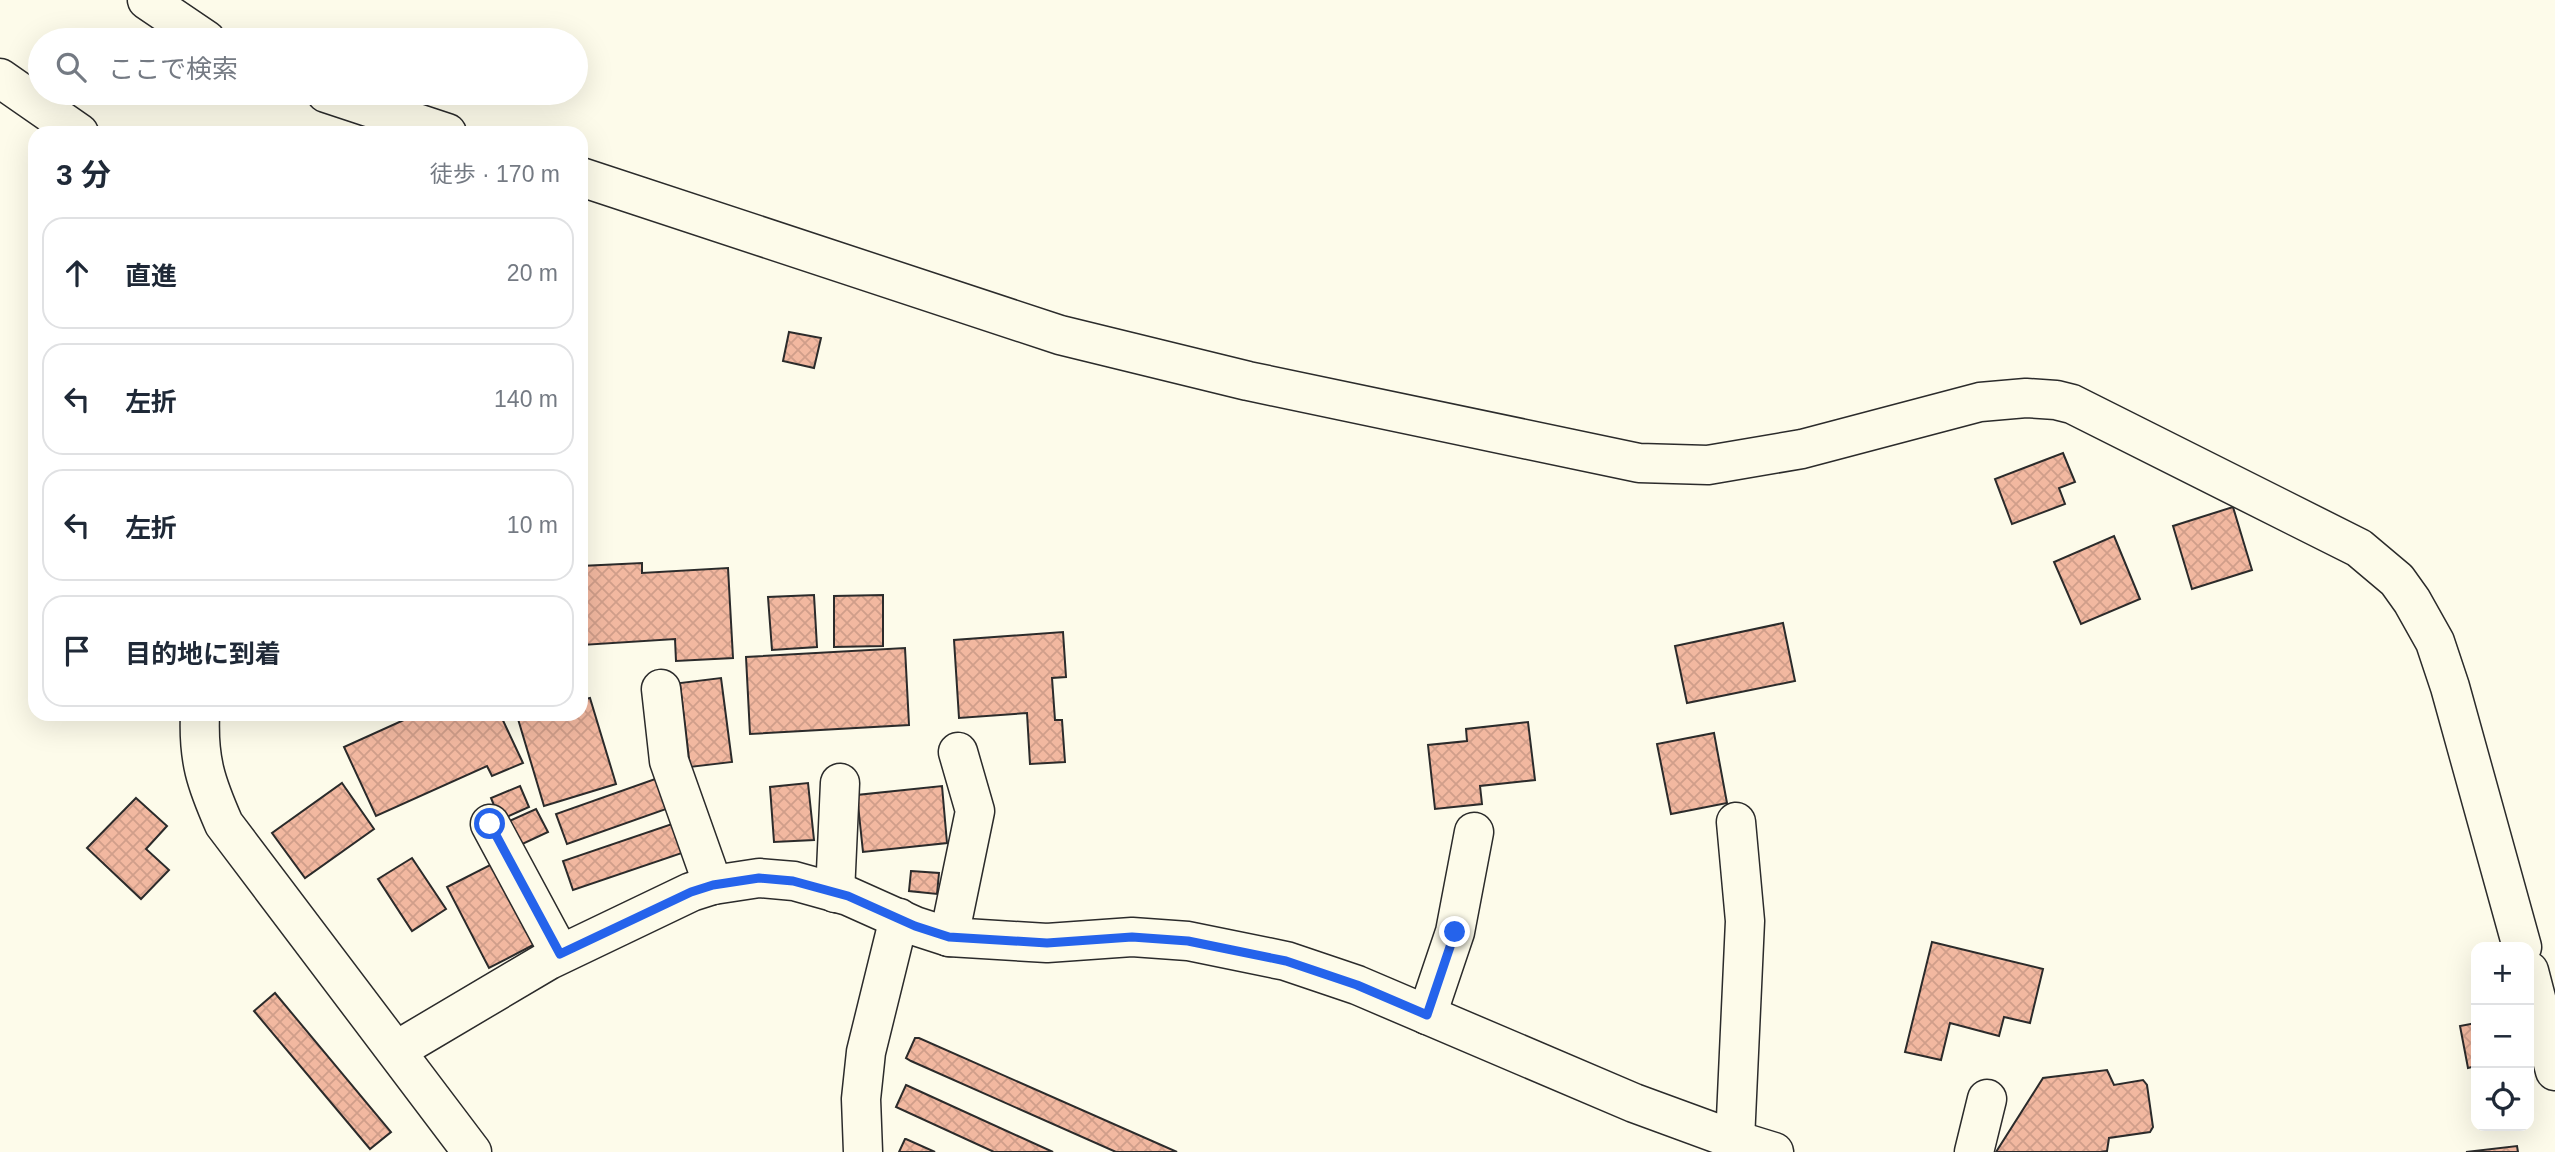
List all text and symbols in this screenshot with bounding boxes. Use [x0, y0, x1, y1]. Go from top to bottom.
search box [28, 28, 588, 105]
icon: search [52, 48, 90, 86]
text: ここで検索 [108, 54, 238, 84]
text: 3 分 [56, 158, 111, 191]
text: 徒歩 · 170 m [430, 161, 560, 187]
icon: ahead [58, 254, 96, 292]
text: 20 m [507, 260, 558, 286]
text: 直進 [125, 261, 177, 291]
icon: left [58, 380, 96, 418]
text: 140 m [494, 386, 558, 412]
text: 左折 [125, 387, 177, 417]
icon: left [58, 506, 96, 544]
text: 10 m [507, 512, 558, 538]
text: 左折 [125, 513, 177, 543]
icon: arrive [58, 632, 96, 670]
text: 目的地に到着 [125, 639, 281, 669]
route start [474, 808, 505, 839]
route end [1439, 916, 1470, 947]
map controls [2471, 942, 2534, 1131]
button: + [2471, 942, 2534, 1005]
button: − [2471, 1005, 2534, 1068]
button: locate [2471, 1068, 2534, 1131]

